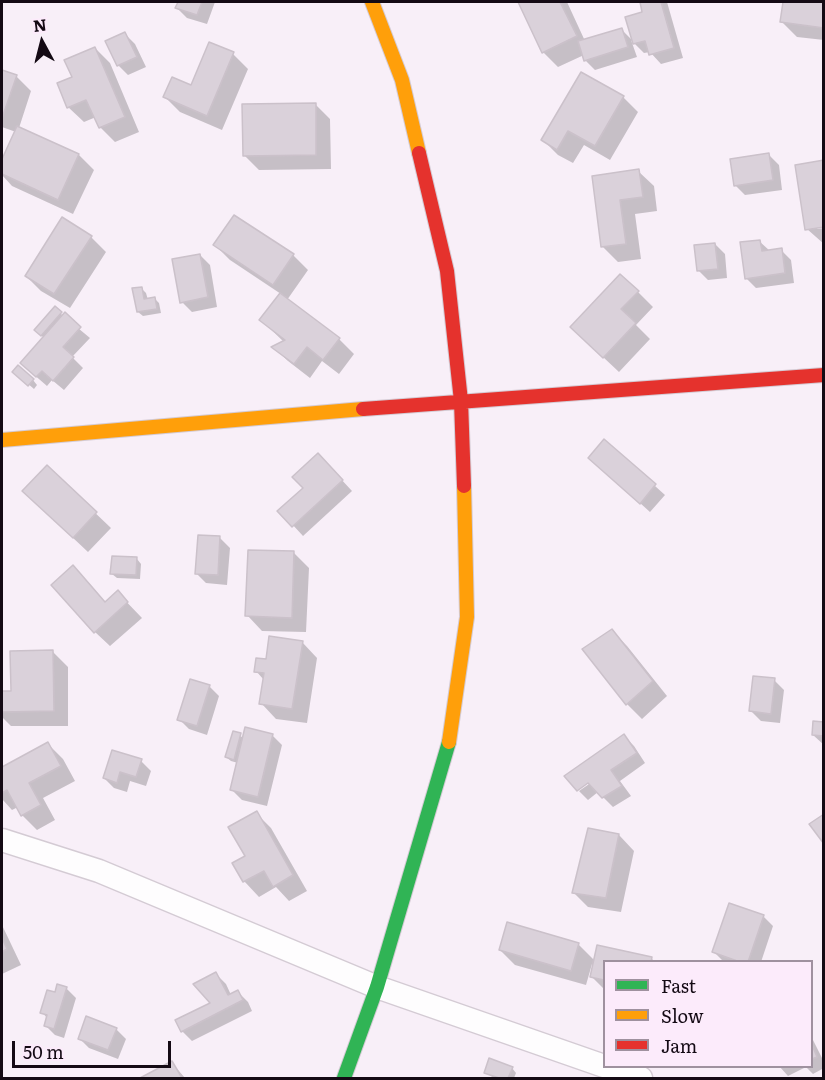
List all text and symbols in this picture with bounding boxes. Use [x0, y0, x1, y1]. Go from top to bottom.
text: N [32, 11, 48, 37]
north arrow [12, 12, 72, 72]
legend [603, 960, 813, 1068]
text: Fast [661, 972, 696, 999]
text: Slow [661, 1002, 703, 1029]
scale bar [15, 1029, 174, 1067]
text: Jam [661, 1032, 697, 1059]
text: 50 m [23, 1038, 64, 1065]

